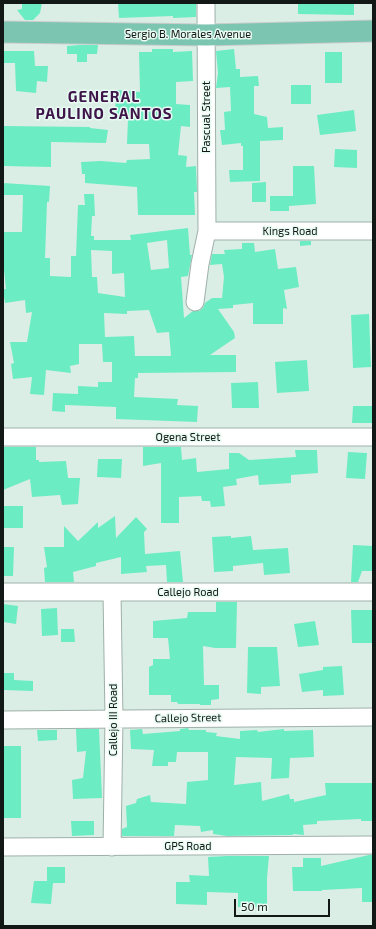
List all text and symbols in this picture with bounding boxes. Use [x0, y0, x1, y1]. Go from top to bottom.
street label: Sergio B. Morales Avenue [125, 27, 251, 41]
street label: Pascual Street [199, 81, 213, 153]
district label: GENERAL PAULINO SANTOS [36, 88, 172, 123]
street label: Kings Road [262, 224, 318, 238]
street label: Ogena Street [156, 430, 220, 444]
street label: Callejo Road [157, 585, 219, 599]
street label: Callejo III Road [106, 684, 120, 756]
street label: Callejo Street [155, 711, 221, 725]
street label: GPS Road [164, 839, 212, 853]
scale bar [236, 891, 332, 917]
text: 50 m [241, 899, 268, 913]

